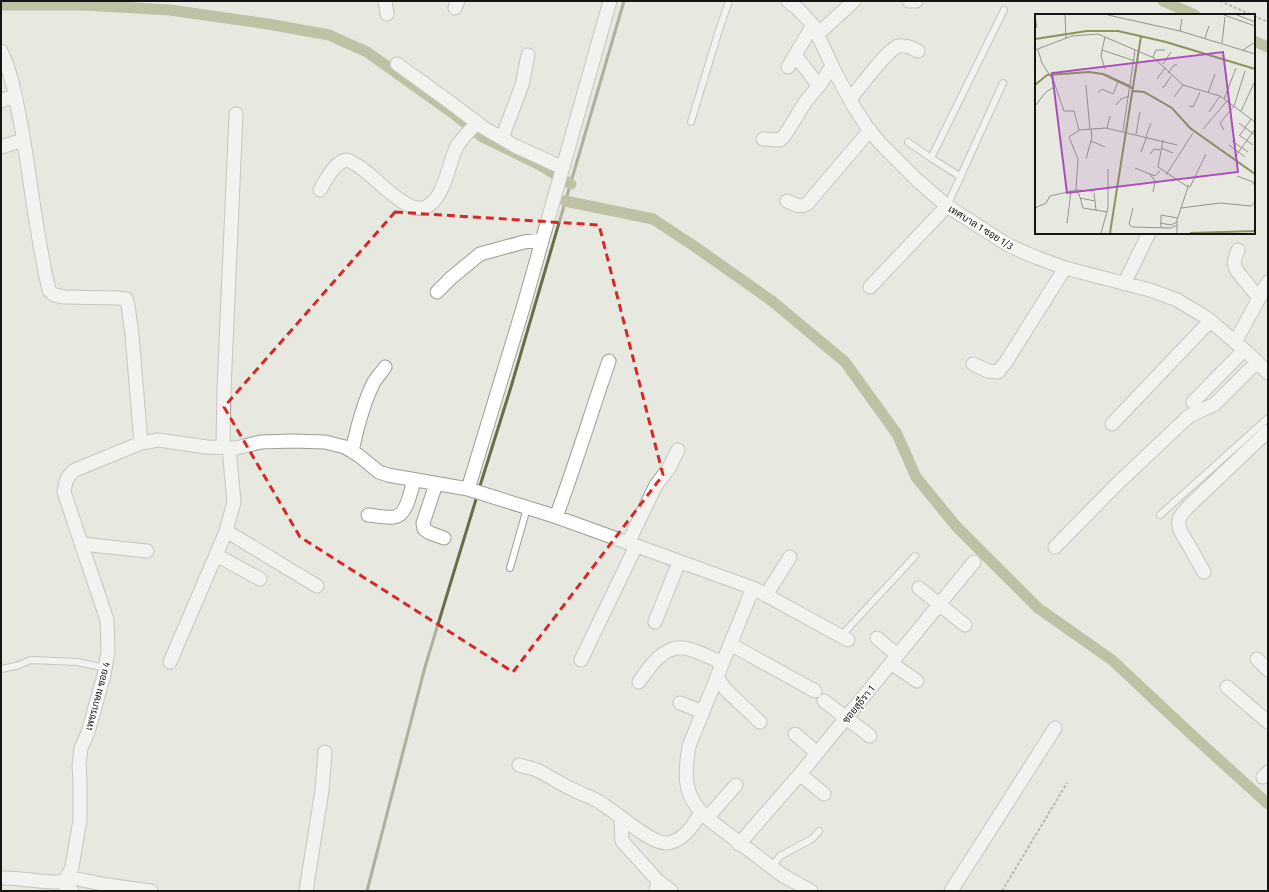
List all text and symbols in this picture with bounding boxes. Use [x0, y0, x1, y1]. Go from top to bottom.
inset map [1035, 14, 1255, 234]
street label: เทศบาล 1 ซอย 1/3 [946, 203, 1016, 253]
street label: เพชรเกษม ซอย 4 [83, 661, 113, 732]
street label: ซอยสุธีรา 1 [839, 683, 878, 726]

